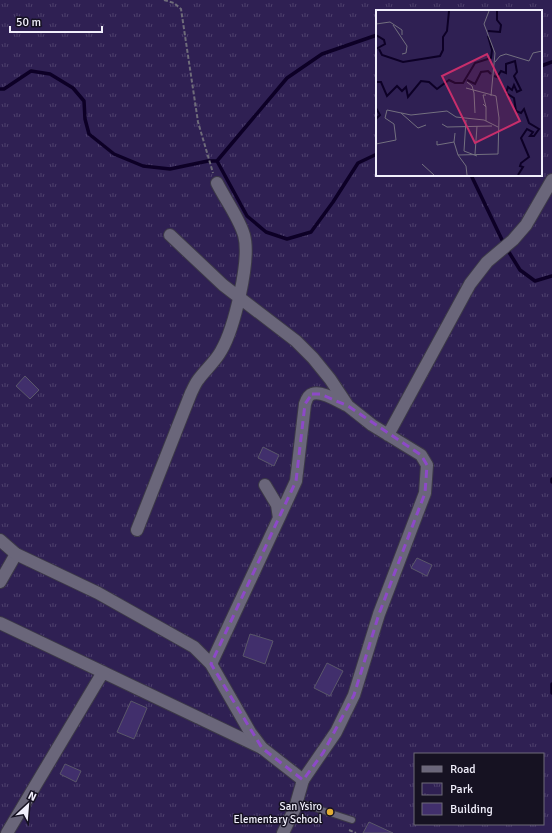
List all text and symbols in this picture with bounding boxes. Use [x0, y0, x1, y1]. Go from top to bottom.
scale bar [10, 8, 102, 34]
inset map [376, 10, 542, 176]
text: 50 m [16, 15, 41, 30]
legend [414, 753, 544, 825]
text: Road [450, 762, 476, 777]
text: Park [450, 782, 473, 797]
north arrow [8, 785, 48, 825]
text: N [26, 789, 38, 804]
place label: San Ysiro Elementary School [234, 800, 322, 826]
text: Building [450, 802, 493, 817]
marker: San Ysiro Elementary School [325, 807, 335, 817]

